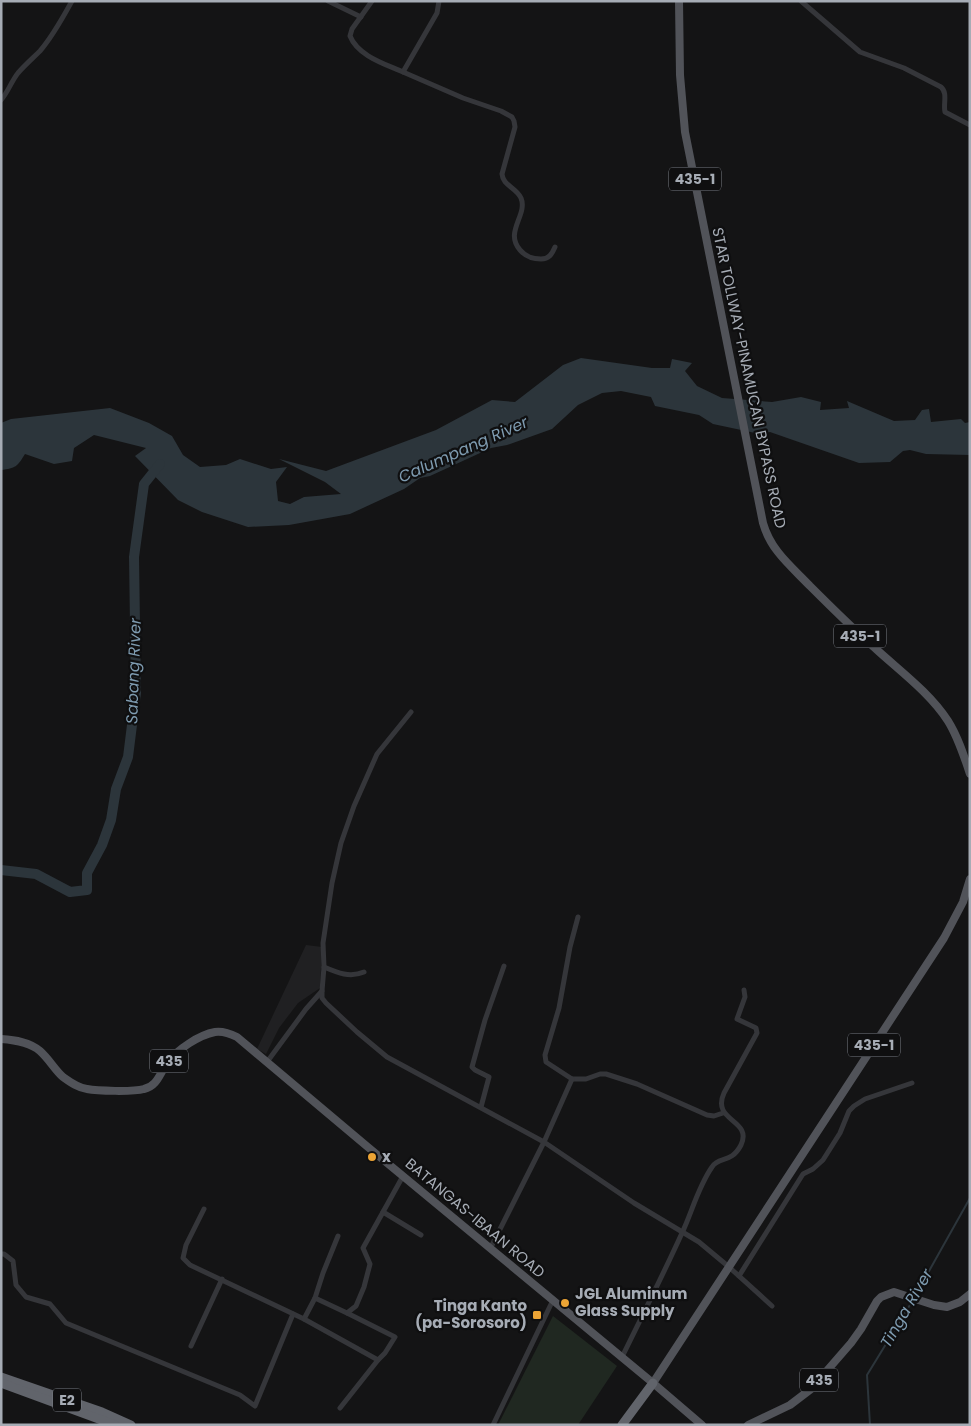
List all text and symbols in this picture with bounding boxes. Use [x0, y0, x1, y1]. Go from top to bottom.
road number: 435-1 [669, 168, 721, 190]
street label: STAR TOLLWAY-PINAMUCAN BYPASS ROAD [707, 226, 792, 530]
water label: Calumpang River [395, 410, 533, 488]
water label: Sabang River [120, 617, 147, 724]
road number: 435-1 [834, 624, 886, 648]
road number: 435-1 [848, 1034, 900, 1056]
road number: 435 [150, 1050, 188, 1072]
place label: x [382, 1146, 391, 1167]
marker: x [366, 1151, 378, 1163]
street label: BATANGAS-IBAAN ROAD [401, 1153, 550, 1282]
water label: Tinga River [875, 1264, 939, 1352]
place label: JGL Aluminum Glass Supply [575, 1283, 688, 1321]
place label: Tinga Kanto (pa-Sorosoro) [415, 1295, 527, 1333]
marker: JGL Aluminum Glass Supply [559, 1297, 571, 1309]
marker: Tinga Kanto (pa-Sorosoro) [531, 1309, 543, 1321]
road number: 435 [800, 1368, 838, 1392]
road number: E2 [53, 1388, 81, 1412]

